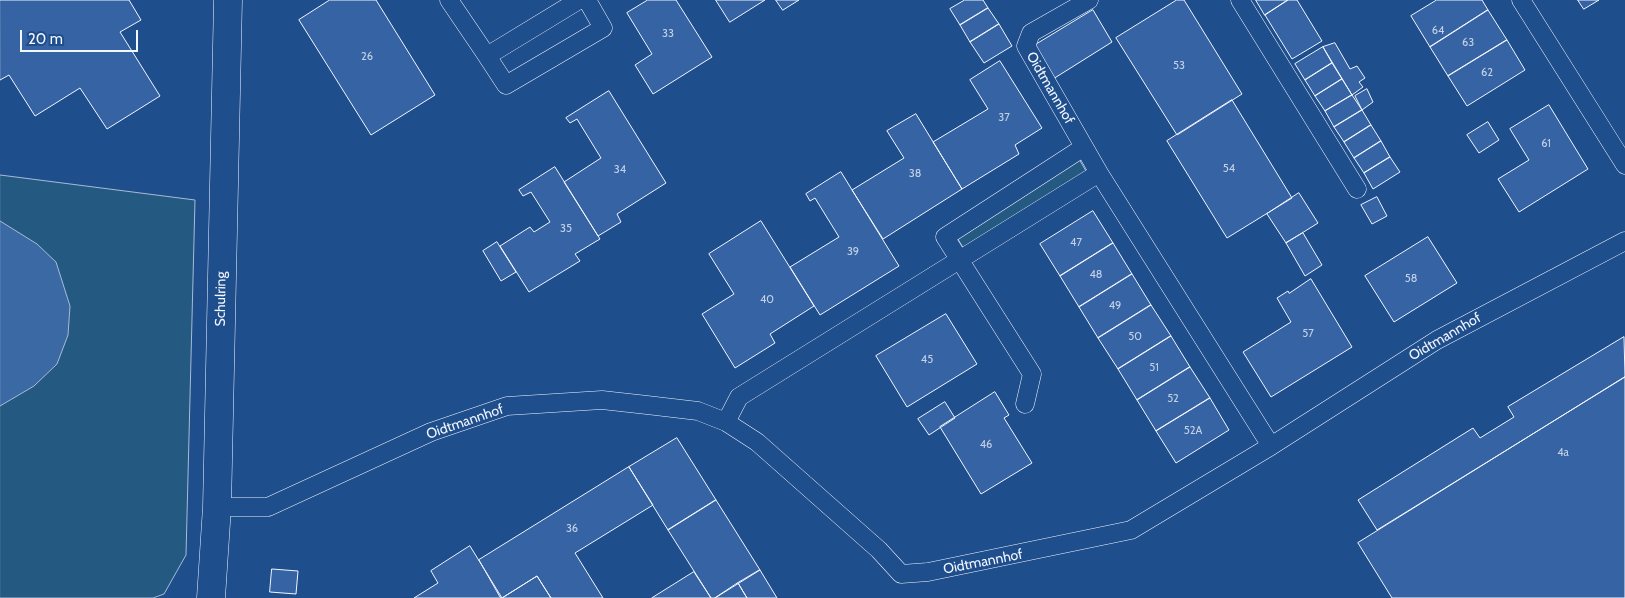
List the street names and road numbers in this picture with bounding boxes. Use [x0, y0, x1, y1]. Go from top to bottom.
street label: Oidtmannhof [1023, 49, 1077, 127]
street label: Schulring [212, 271, 230, 327]
street label: Oidtmannhof [1406, 310, 1484, 364]
street label: Oidtmannhof [424, 401, 506, 443]
street label: Oidtmannhof [942, 546, 1024, 578]

